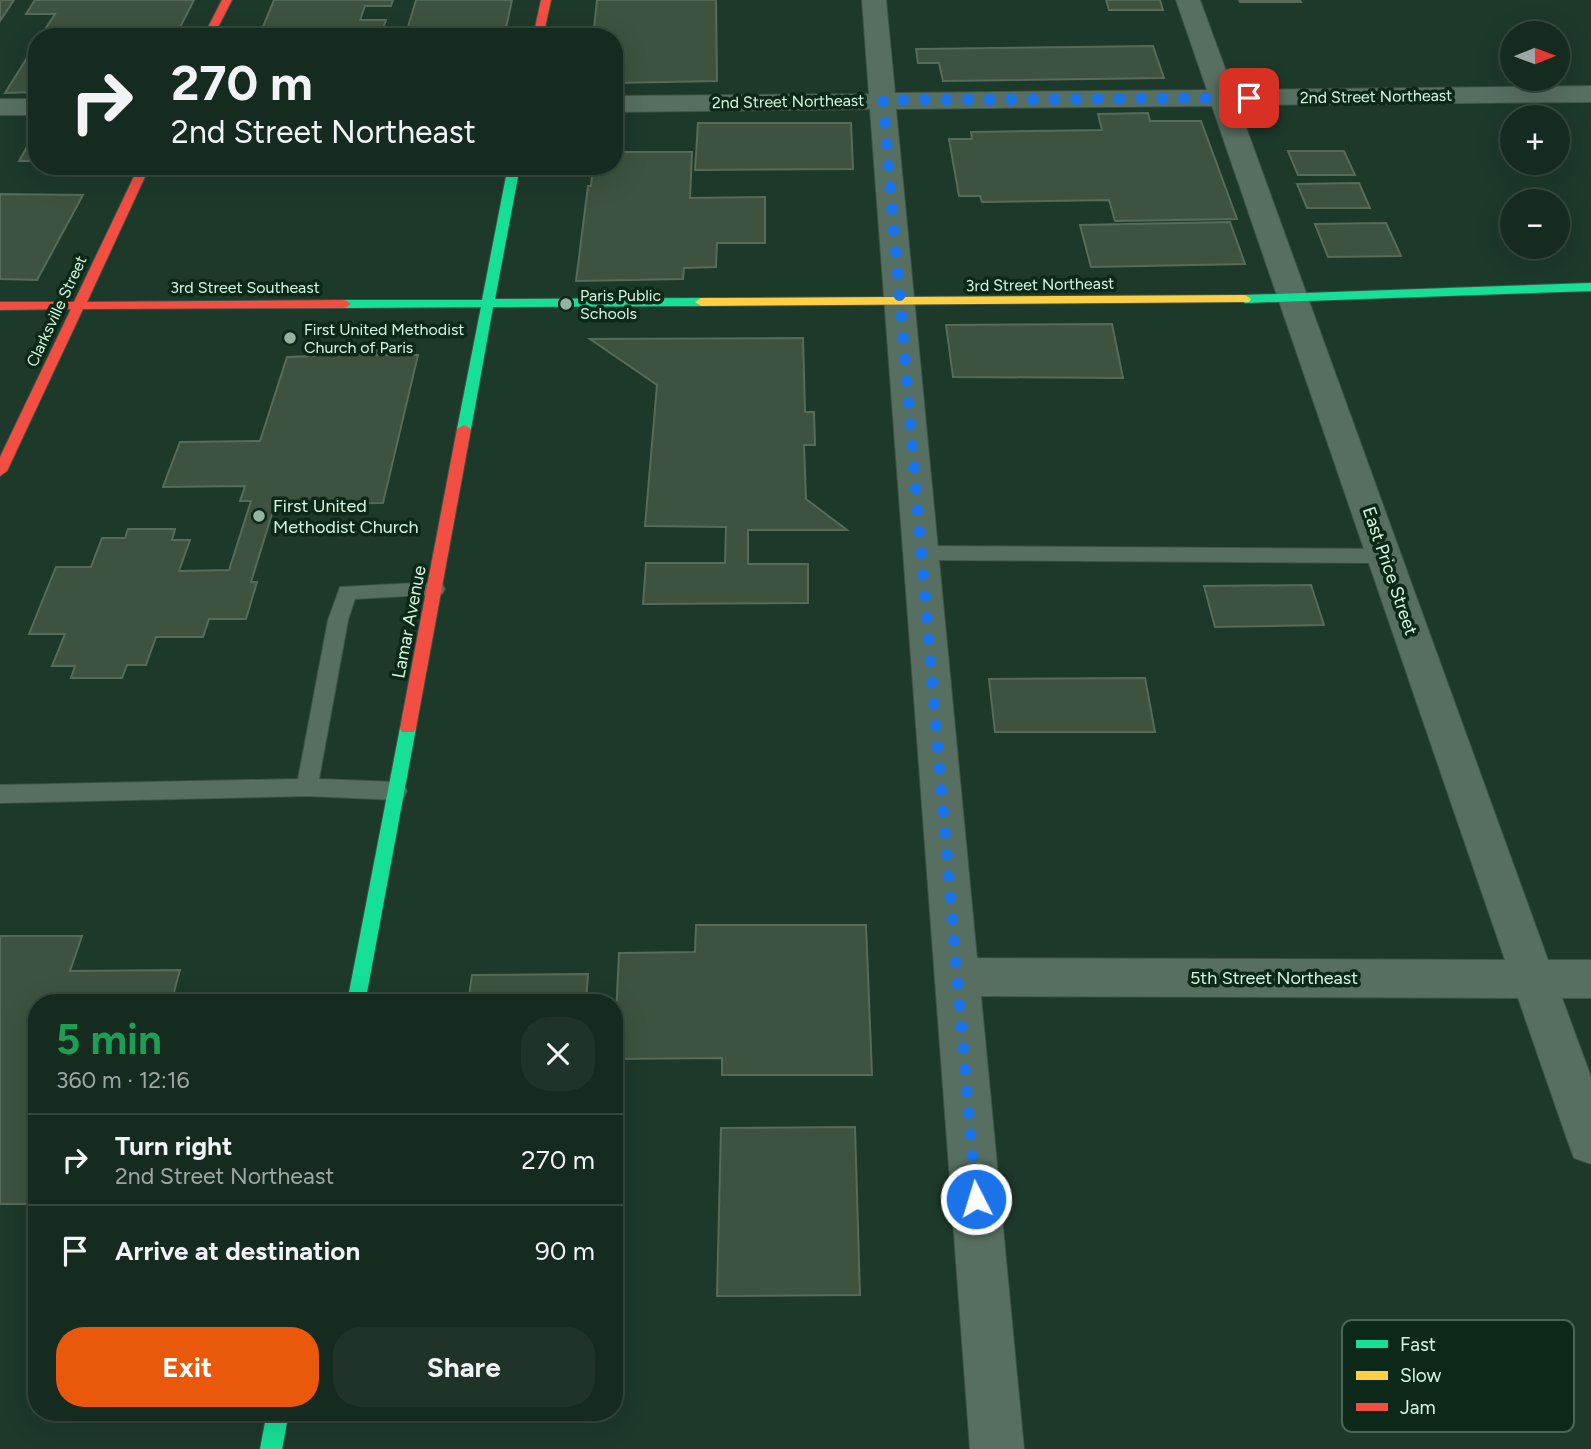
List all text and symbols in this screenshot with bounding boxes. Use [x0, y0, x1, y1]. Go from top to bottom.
north arrow [1500, 21, 1570, 91]
map controls [1500, 21, 1570, 259]
text: 270 m [171, 53, 313, 112]
icon: right [56, 56, 147, 147]
pin [1219, 68, 1279, 128]
icon: arrive [1230, 79, 1268, 117]
street label: 2nd Street Northeast [1300, 86, 1452, 107]
street label: 2nd Street Northeast [712, 91, 864, 112]
button: + [1500, 105, 1570, 175]
text: 2nd Street Northeast [171, 113, 476, 151]
button: − [1500, 189, 1570, 259]
street label: Clarksville Street [22, 253, 91, 370]
street label: 3rd Street Northeast [966, 274, 1114, 295]
street label: 3rd Street Southeast [170, 278, 320, 297]
place label: Paris Public Schools [580, 286, 662, 323]
marker: Paris Public Schools [558, 296, 574, 312]
place label: First United Methodist Church of Paris [304, 320, 464, 357]
marker: First United Methodist Church of Paris [282, 330, 298, 346]
place label: First United Methodist Church [273, 495, 419, 538]
street label: East Price Street [1358, 504, 1422, 638]
marker: First United Methodist Church [251, 508, 267, 524]
street label: Lamar Avenue [387, 564, 431, 680]
street label: 5th Street Northeast [1190, 967, 1358, 989]
text: 5 min [56, 1014, 162, 1065]
button: close [521, 1017, 595, 1091]
text: 360 m · 12:16 [56, 1066, 189, 1094]
text: Turn right [115, 1130, 232, 1162]
icon: right [56, 1141, 94, 1179]
text: 270 m [521, 1144, 595, 1176]
text: 2nd Street Northeast [115, 1162, 334, 1190]
position arrow [939, 1162, 1013, 1236]
icon: arrive [56, 1232, 94, 1270]
text: Arrive at destination [115, 1235, 360, 1267]
text: 90 m [535, 1235, 595, 1267]
legend [1342, 1320, 1574, 1432]
button: Exit [56, 1327, 319, 1407]
button: Share [333, 1327, 595, 1407]
text: Fast [1400, 1333, 1436, 1356]
text: Slow [1400, 1364, 1442, 1387]
text: Jam [1400, 1396, 1436, 1419]

